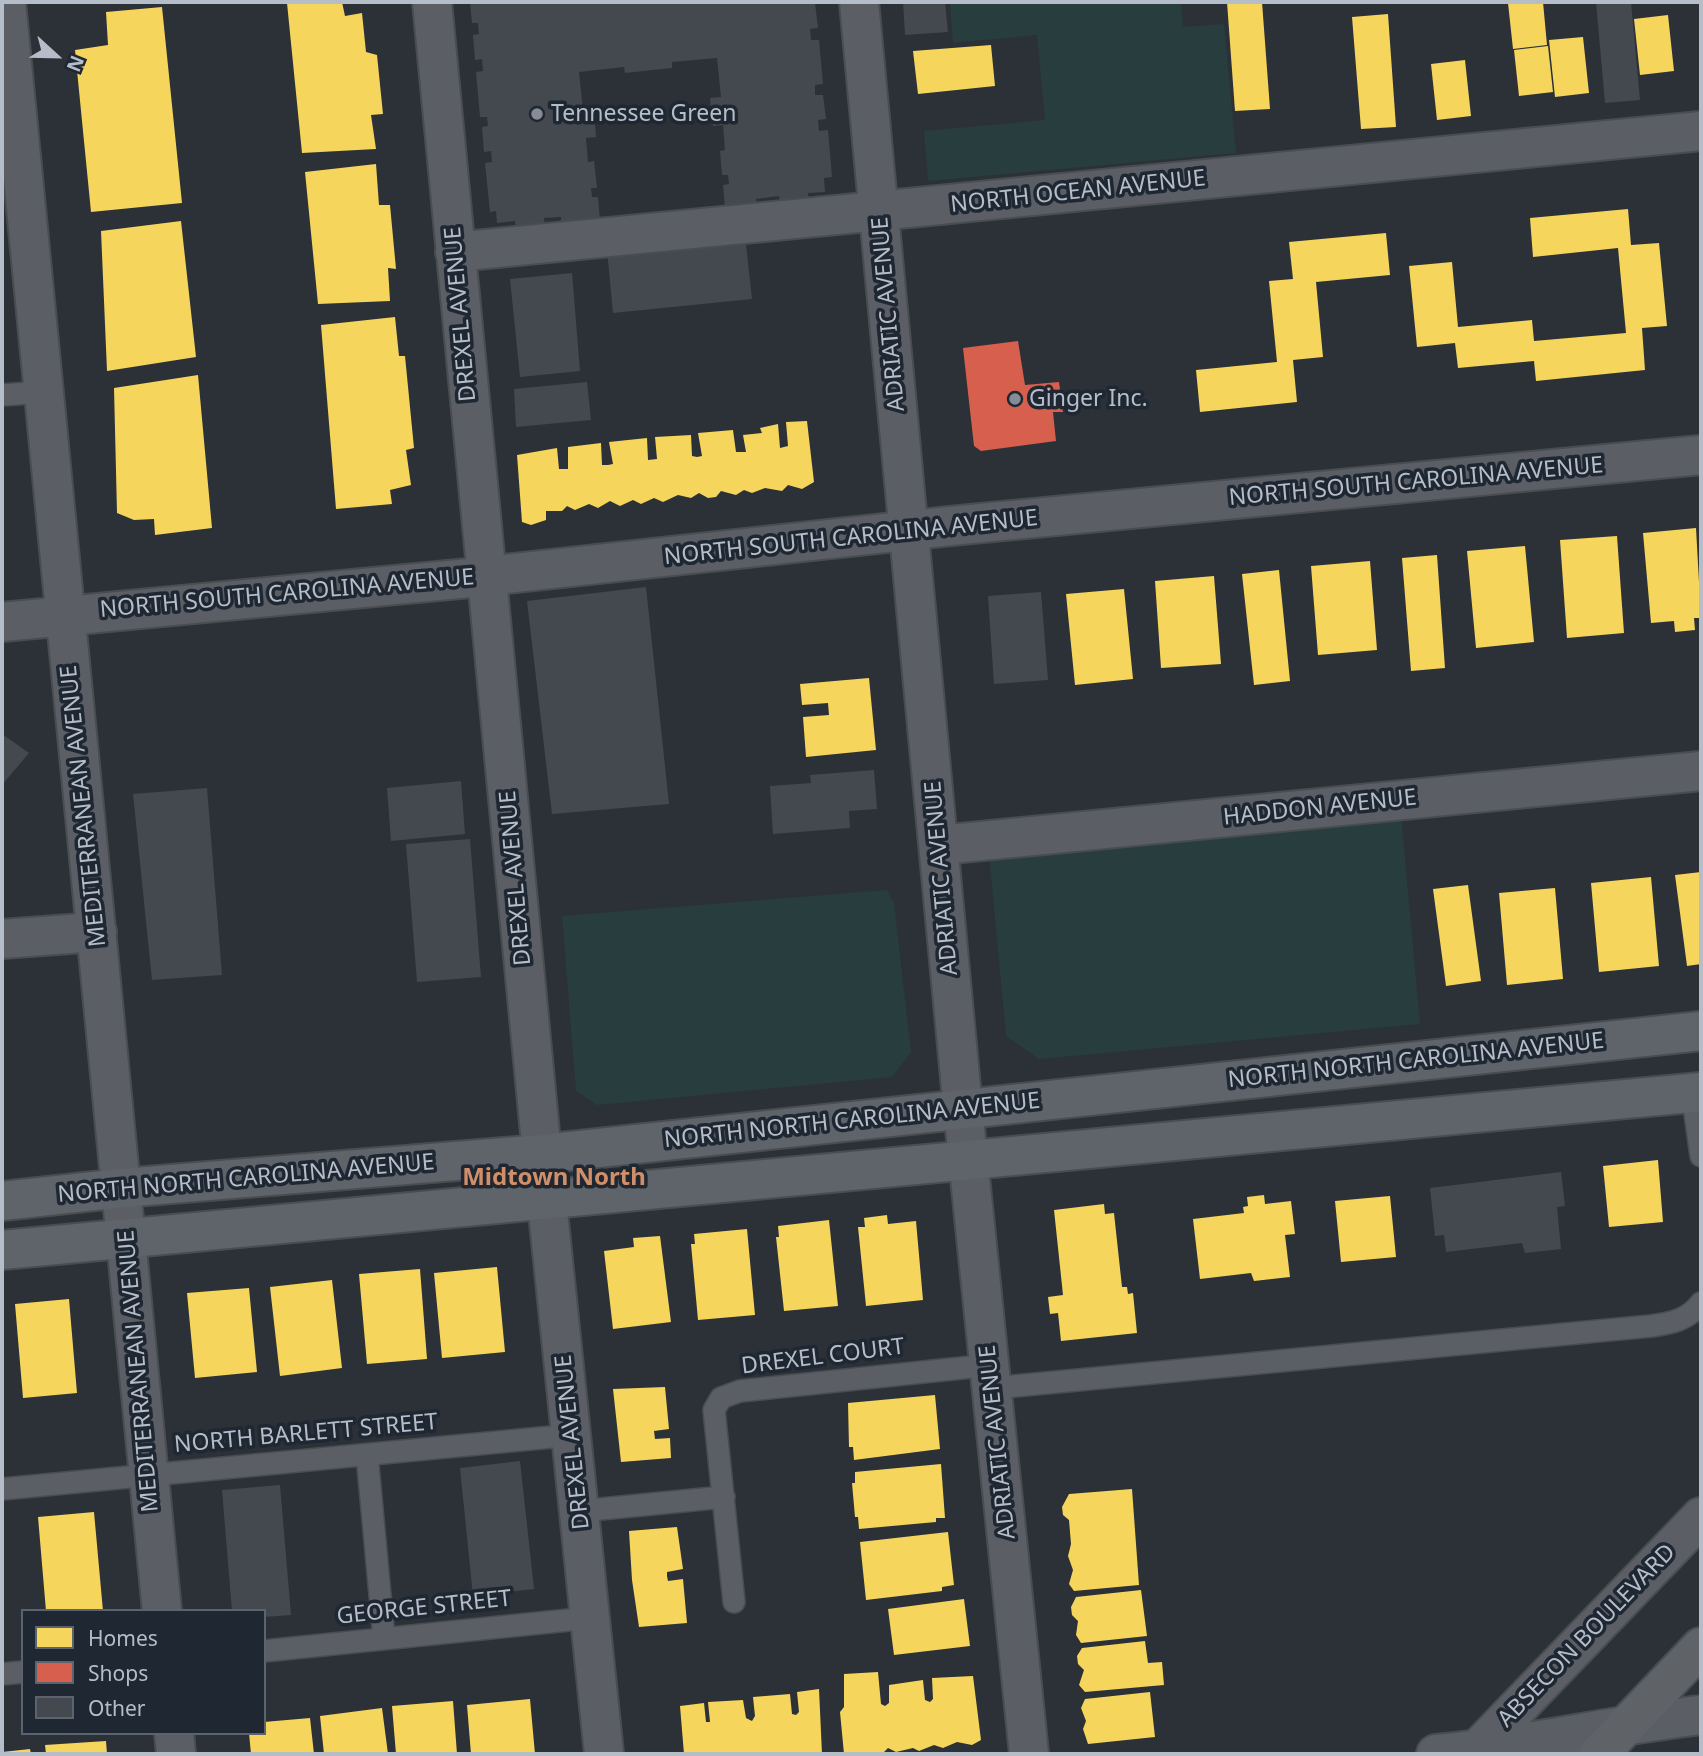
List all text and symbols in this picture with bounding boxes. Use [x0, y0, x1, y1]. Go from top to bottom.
north arrow [21, 21, 91, 91]
text: N [61, 52, 90, 76]
place label: Tennessee Green [551, 100, 736, 128]
marker: Tennessee Green [529, 106, 545, 122]
street label: NORTH OCEAN AVENUE [949, 165, 1207, 219]
street label: ADRIATIC AVENUE [867, 216, 911, 412]
street label: DREXEL AVENUE [440, 225, 482, 403]
place label: Ginger Inc. [1029, 385, 1148, 413]
marker: Ginger Inc. [1007, 391, 1023, 407]
street label: NORTH SOUTH CAROLINA AVENUE [1228, 452, 1604, 512]
street label: NORTH SOUTH CAROLINA AVENUE [663, 505, 1039, 571]
street label: NORTH SOUTH CAROLINA AVENUE [99, 564, 475, 624]
street label: MEDITERRANEAN AVENUE [55, 664, 113, 948]
street label: ADRIATIC AVENUE [920, 780, 964, 976]
street label: HADDON AVENUE [1222, 784, 1418, 832]
street label: DREXEL AVENUE [495, 789, 537, 967]
street label: NORTH NORTH CAROLINA AVENUE [1227, 1028, 1605, 1094]
street label: NORTH NORTH CAROLINA AVENUE [663, 1088, 1041, 1154]
street label: NORTH NORTH CAROLINA AVENUE [56, 1149, 436, 1209]
district label: Midtown North [462, 1164, 646, 1192]
street label: MEDITERRANEAN AVENUE [113, 1229, 165, 1513]
street label: DREXEL COURT [740, 1333, 906, 1381]
street label: ADRIATIC AVENUE [974, 1343, 1022, 1541]
street label: DREXEL AVENUE [550, 1353, 596, 1531]
street label: NORTH BARLETT STREET [173, 1409, 439, 1459]
street label: ABSECON BOULEVARD [1492, 1539, 1682, 1733]
street label: GEORGE STREET [335, 1585, 513, 1631]
legend [21, 1609, 266, 1735]
text: Homes [88, 1624, 158, 1652]
text: Shops [88, 1659, 148, 1687]
text: Other [88, 1694, 145, 1722]

